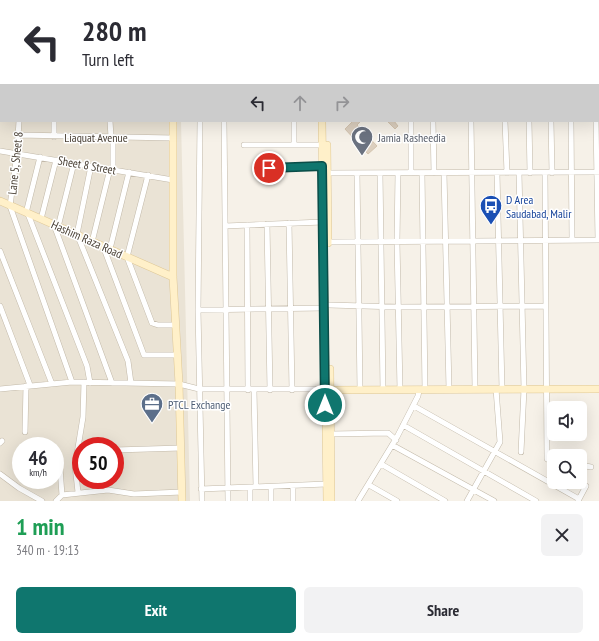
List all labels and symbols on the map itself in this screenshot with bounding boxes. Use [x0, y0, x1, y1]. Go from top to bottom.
mosque icon: Jamia Rasheedia [349, 124, 375, 157]
street label: Liaquat Avenue [64, 130, 128, 145]
place label: Jamia Rasheedia [377, 130, 446, 145]
street label: Lane 5, Sheet 8 [4, 131, 26, 195]
pin [252, 151, 286, 185]
street label: Sheet 8 Street [57, 153, 118, 178]
place label: D Area Saudabad, Malir [506, 192, 572, 221]
bus stop icon: D Area Saudabad, Malir [478, 193, 504, 226]
street label: Hashim Raza Road [49, 217, 125, 261]
position arrow [304, 384, 346, 426]
office icon: PTCL Exchange [139, 391, 165, 424]
place label: PTCL Exchange [168, 397, 230, 412]
speed limit sign: 50 [72, 437, 124, 489]

